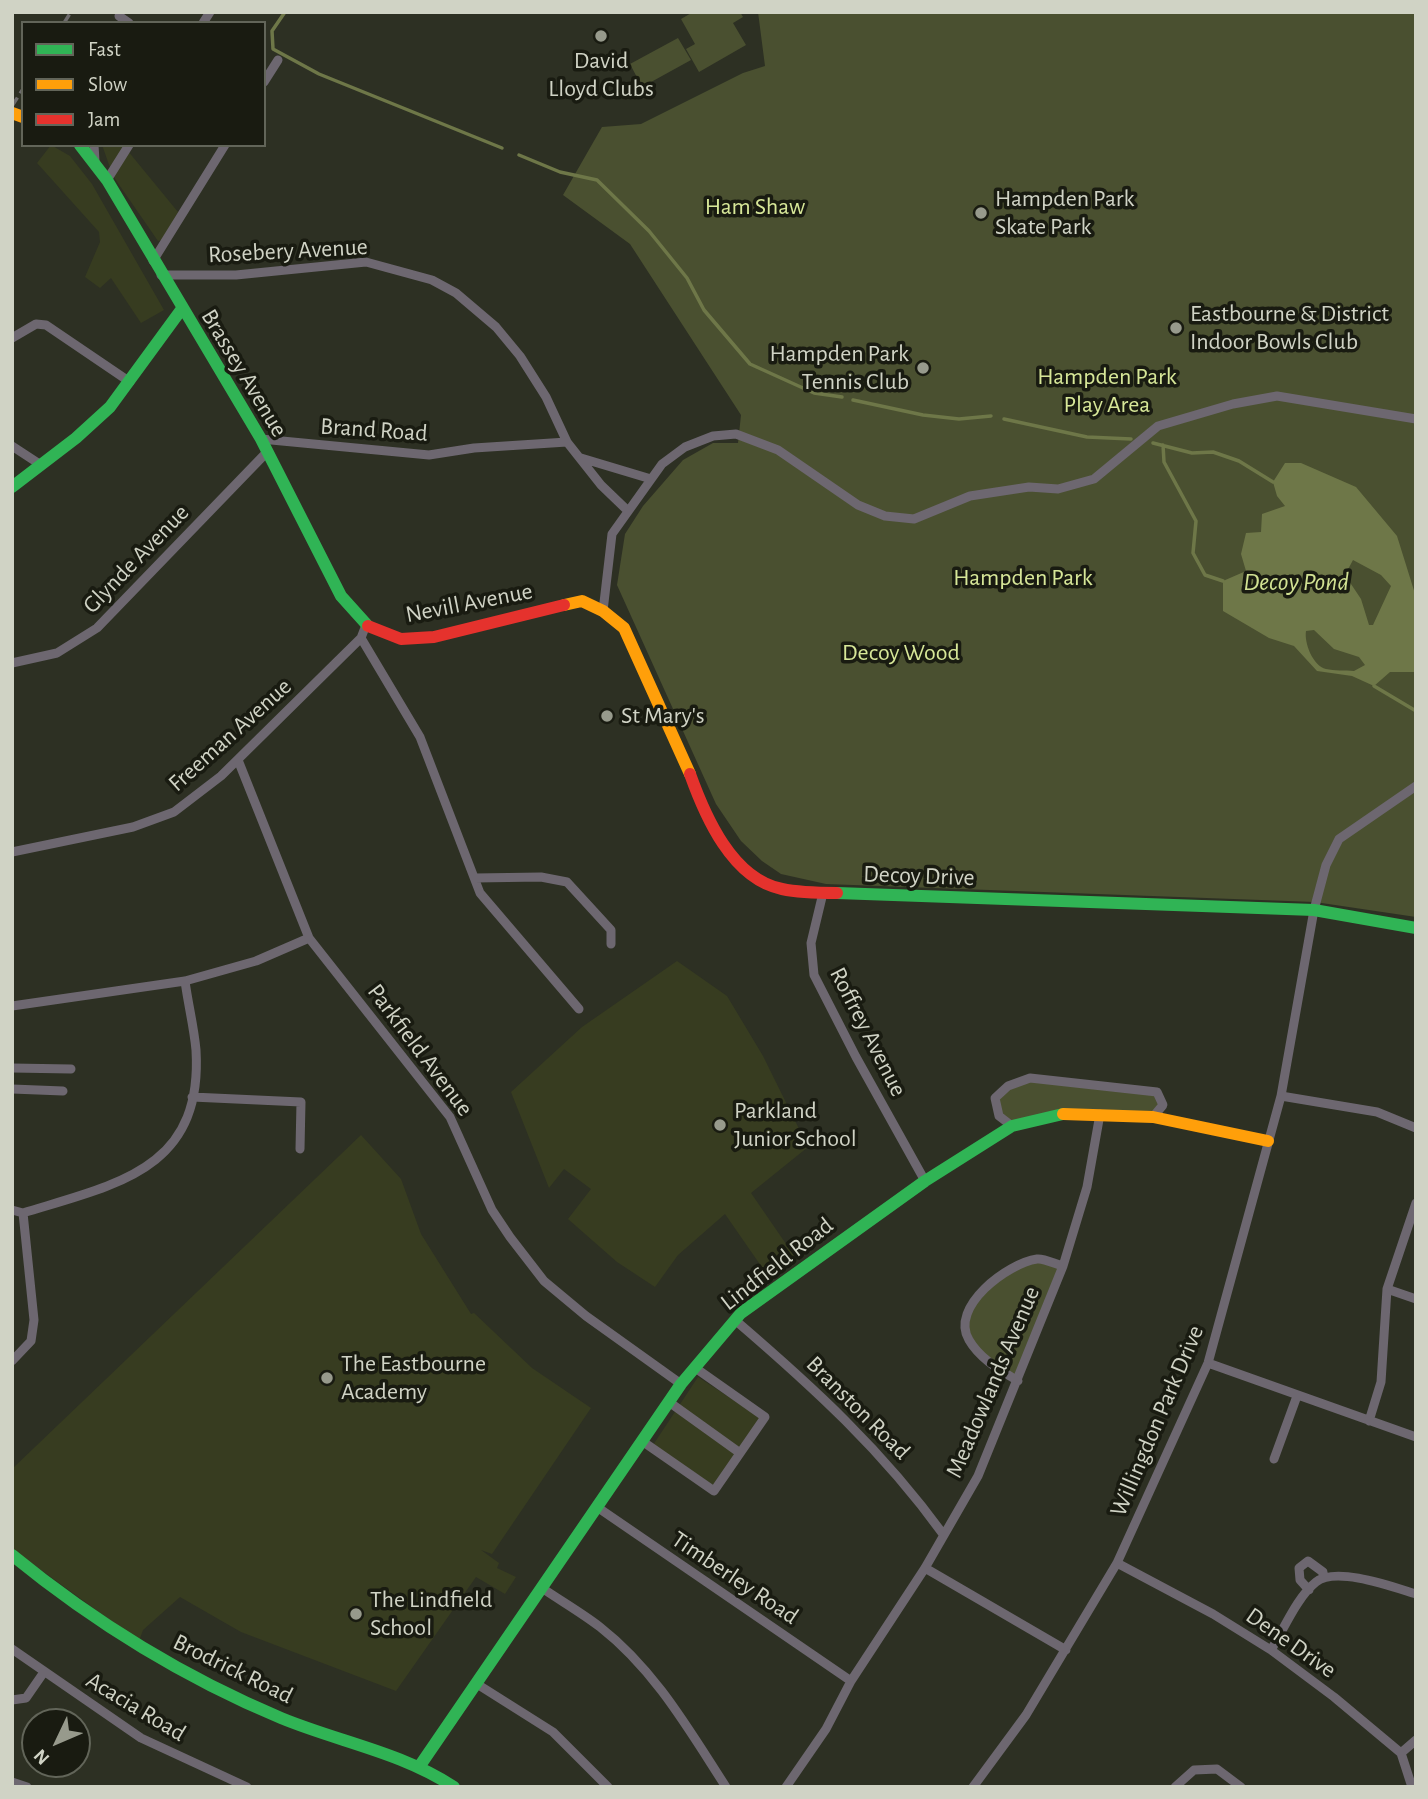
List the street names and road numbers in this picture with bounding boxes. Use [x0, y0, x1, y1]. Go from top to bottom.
street label: Rosebery Avenue [207, 232, 369, 270]
street label: Brassey Avenue [195, 304, 293, 442]
street label: Brand Road [319, 412, 429, 448]
street label: Glynde Avenue [77, 499, 195, 619]
street label: Nevill Avenue [403, 577, 535, 629]
street label: Freeman Avenue [162, 672, 298, 798]
street label: Decoy Drive [863, 860, 975, 892]
street label: Roffrey Avenue [823, 963, 913, 1101]
street label: Parkfield Avenue [361, 978, 479, 1122]
street label: Lindfield Road [715, 1211, 839, 1317]
street label: Meadowlands Avenue [940, 1282, 1046, 1482]
street label: Willingdon Park Drive [1104, 1321, 1210, 1521]
street label: Branston Road [800, 1350, 916, 1466]
street label: Timberley Road [666, 1525, 804, 1631]
street label: Dene Drive [1240, 1601, 1342, 1685]
street label: Brodrick Road [168, 1628, 298, 1710]
street label: Acacia Road [81, 1666, 191, 1748]

